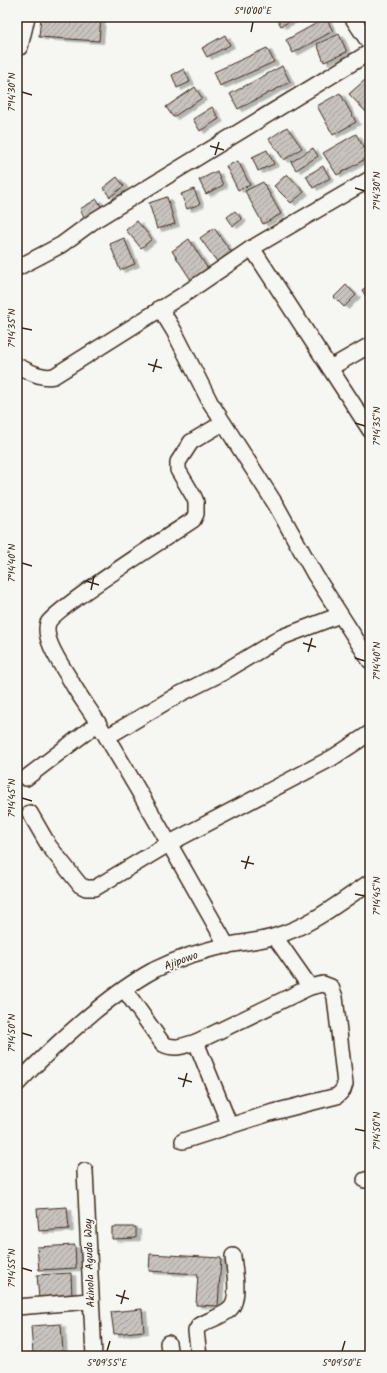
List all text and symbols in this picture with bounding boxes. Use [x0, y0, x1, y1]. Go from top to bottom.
text: 5°10'00"E [234, 3, 273, 19]
text: 7°14'30"N [4, 72, 20, 111]
text: 7°14'30"N [369, 171, 385, 210]
text: 7°14'35"N [4, 308, 20, 348]
text: 7°14'35"N [369, 406, 385, 446]
text: 7°14'40"N [4, 543, 20, 582]
text: 7°14'40"N [369, 641, 385, 680]
text: 7°14'45"N [4, 778, 20, 818]
text: 7°14'45"N [369, 876, 385, 916]
street label: Ajipowo [162, 947, 201, 975]
text: 7°14'50"N [4, 1014, 20, 1052]
text: 7°14'50"N [369, 1112, 385, 1150]
street label: Akinola Aguda Way [79, 1217, 101, 1308]
text: 7°14'55"N [4, 1248, 20, 1287]
text: 5°09'55"E [87, 1355, 128, 1371]
text: 5°09'50"E [322, 1355, 363, 1371]

